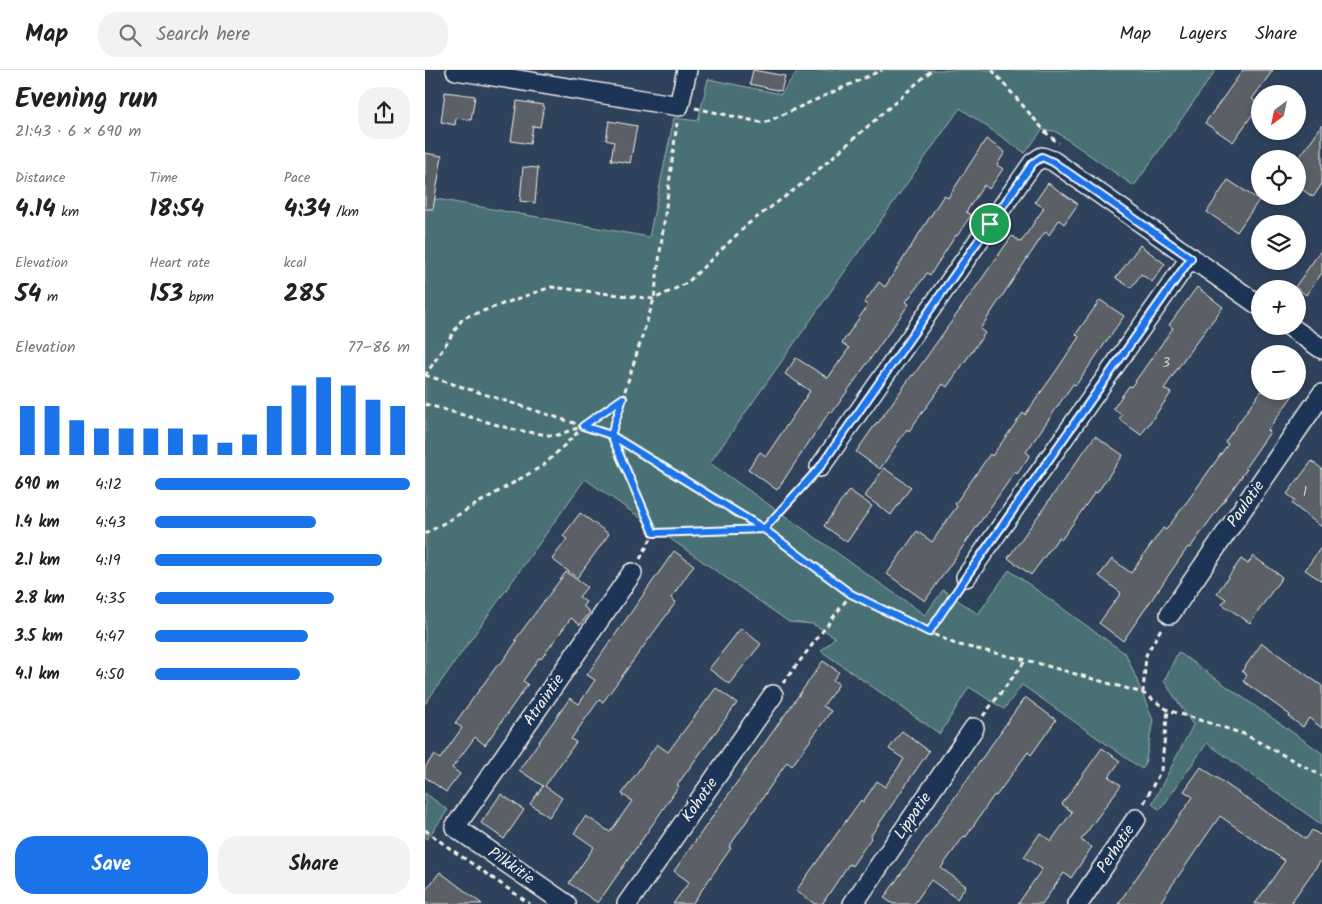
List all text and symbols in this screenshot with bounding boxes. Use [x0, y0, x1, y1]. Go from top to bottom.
search box [98, 12, 448, 57]
text: Map [25, 15, 68, 54]
text: Search here [156, 20, 250, 50]
text: Map [1120, 20, 1151, 49]
text: Layers [1179, 20, 1227, 49]
text: Share [1255, 20, 1297, 49]
icon: search [116, 21, 144, 49]
text: Evening run [15, 77, 158, 122]
north arrow [1251, 85, 1306, 140]
map controls [1251, 85, 1306, 400]
button: share [358, 87, 410, 139]
text: 21:43 · 6 × 690 m [15, 119, 141, 144]
button: locate [1251, 150, 1306, 205]
text: Distance [15, 167, 65, 189]
text: Time [149, 167, 178, 189]
text: Pace [284, 167, 310, 189]
text: 4.14 [15, 189, 56, 229]
text: 18:54 [149, 189, 204, 229]
text: 4:34 [284, 189, 331, 229]
text: km [56, 201, 79, 223]
text: /km [331, 201, 359, 223]
pin [969, 203, 1011, 245]
icon: arrive [976, 210, 1004, 238]
button: layers [1251, 215, 1306, 270]
text: Elevation [15, 252, 68, 274]
text: Heart rate [149, 252, 210, 274]
text: kcal [284, 252, 306, 274]
text: 54 [15, 274, 41, 314]
text: 153 [149, 274, 183, 314]
text: 285 [284, 274, 326, 314]
button: + [1251, 280, 1306, 335]
text: m [41, 286, 58, 308]
text: bpm [183, 286, 214, 308]
text: Elevation [15, 335, 76, 360]
text: 77–86 m [348, 335, 410, 360]
button: − [1251, 345, 1306, 400]
house number: 3 [1162, 352, 1170, 374]
text: 690 m [15, 472, 59, 497]
text: 4:12 [95, 472, 122, 497]
street label: Paulatie [1221, 475, 1271, 533]
house number: 1 [1303, 481, 1307, 503]
text: 1.4 km [15, 510, 60, 535]
text: 4:43 [95, 510, 126, 535]
text: 2.1 km [15, 548, 60, 573]
text: 4:19 [95, 548, 121, 573]
text: 2.8 km [15, 586, 65, 611]
text: 4:35 [95, 586, 125, 611]
text: 3.5 km [15, 624, 63, 649]
text: 4:47 [95, 624, 124, 649]
text: 4.1 km [15, 662, 60, 687]
text: 4:50 [95, 662, 124, 687]
street label: Atraintie [517, 669, 571, 731]
street label: Kohotie [675, 772, 725, 828]
street label: Lippatie [888, 787, 938, 845]
street label: Perhotie [1090, 820, 1142, 878]
button: Save [15, 836, 208, 894]
button: Share [218, 836, 410, 894]
street label: Pilkkitie [482, 841, 540, 891]

